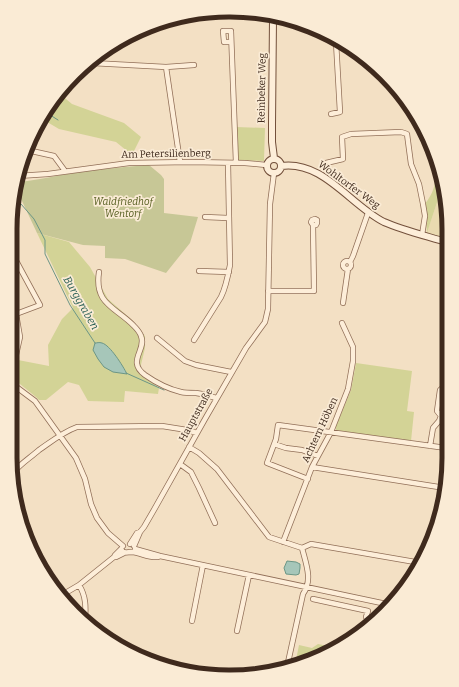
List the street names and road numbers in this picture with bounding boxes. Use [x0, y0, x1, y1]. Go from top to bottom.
street label: Reinbeker Weg [255, 52, 269, 123]
street label: Am Petersilienberg [121, 147, 211, 161]
street label: Wohltorfer Weg [316, 158, 383, 212]
street label: Hauptstraße [176, 386, 216, 444]
street label: Achtern Höben [300, 395, 341, 465]

